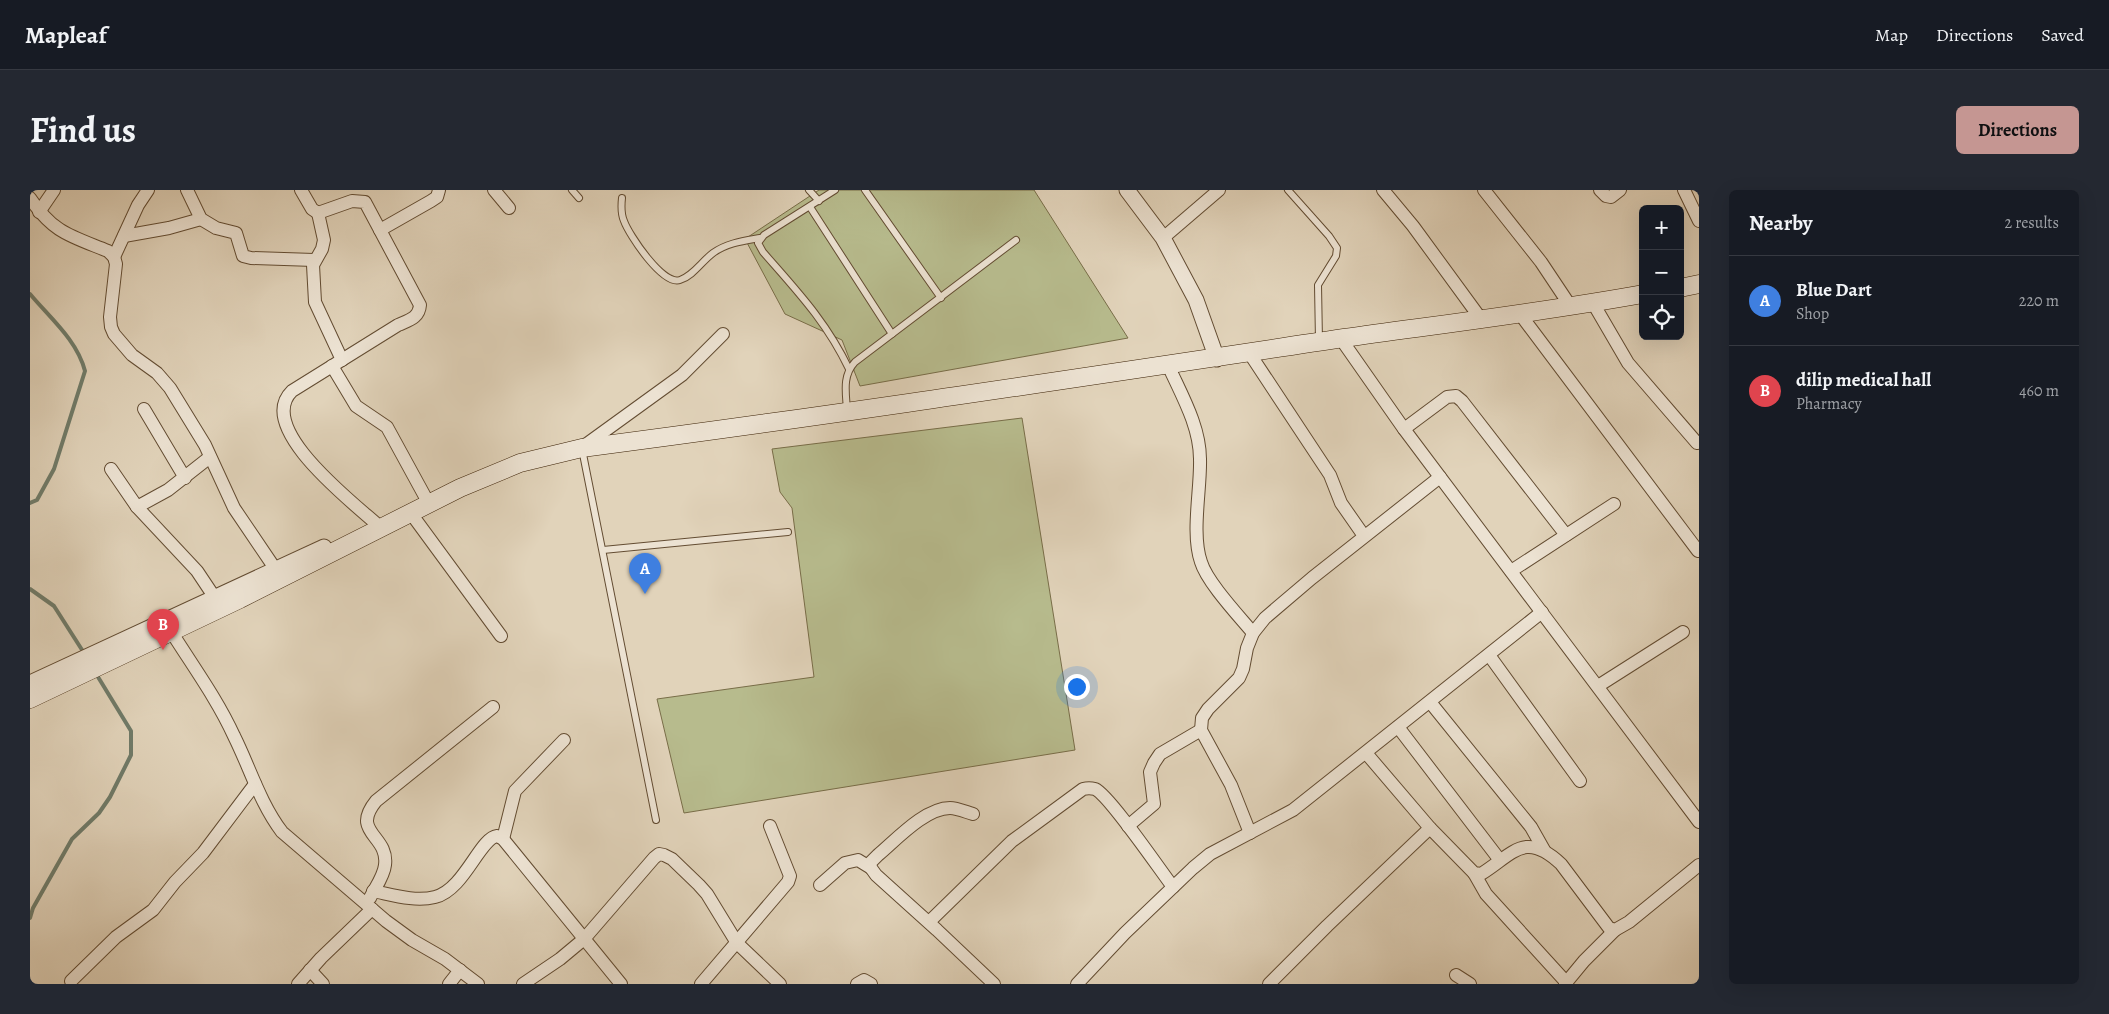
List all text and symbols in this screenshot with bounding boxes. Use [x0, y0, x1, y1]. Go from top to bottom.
text: Mapleaf [25, 19, 107, 51]
text: Map [1875, 23, 1908, 47]
text: Directions [1936, 23, 2013, 47]
text: Saved [2041, 23, 2084, 47]
text: Find us [30, 106, 136, 154]
button: Directions [1956, 106, 2079, 154]
map controls [1639, 205, 1684, 340]
button: + [1639, 205, 1684, 250]
text: Nearby [1749, 209, 1812, 237]
text: 2 results [2004, 212, 2059, 234]
button: − [1639, 250, 1684, 295]
text: Blue Dart [1796, 277, 1872, 303]
text: A [1760, 290, 1770, 312]
text: 220 m [2019, 290, 2059, 312]
button: locate [1639, 295, 1684, 340]
text: Shop [1796, 303, 1829, 325]
text: dilip medical hall [1796, 367, 1931, 393]
text: B [1760, 380, 1770, 402]
text: 460 m [2019, 380, 2059, 402]
text: Pharmacy [1796, 393, 1862, 415]
pin: A [629, 553, 661, 594]
pin: B [147, 609, 179, 650]
your location [1064, 674, 1090, 700]

